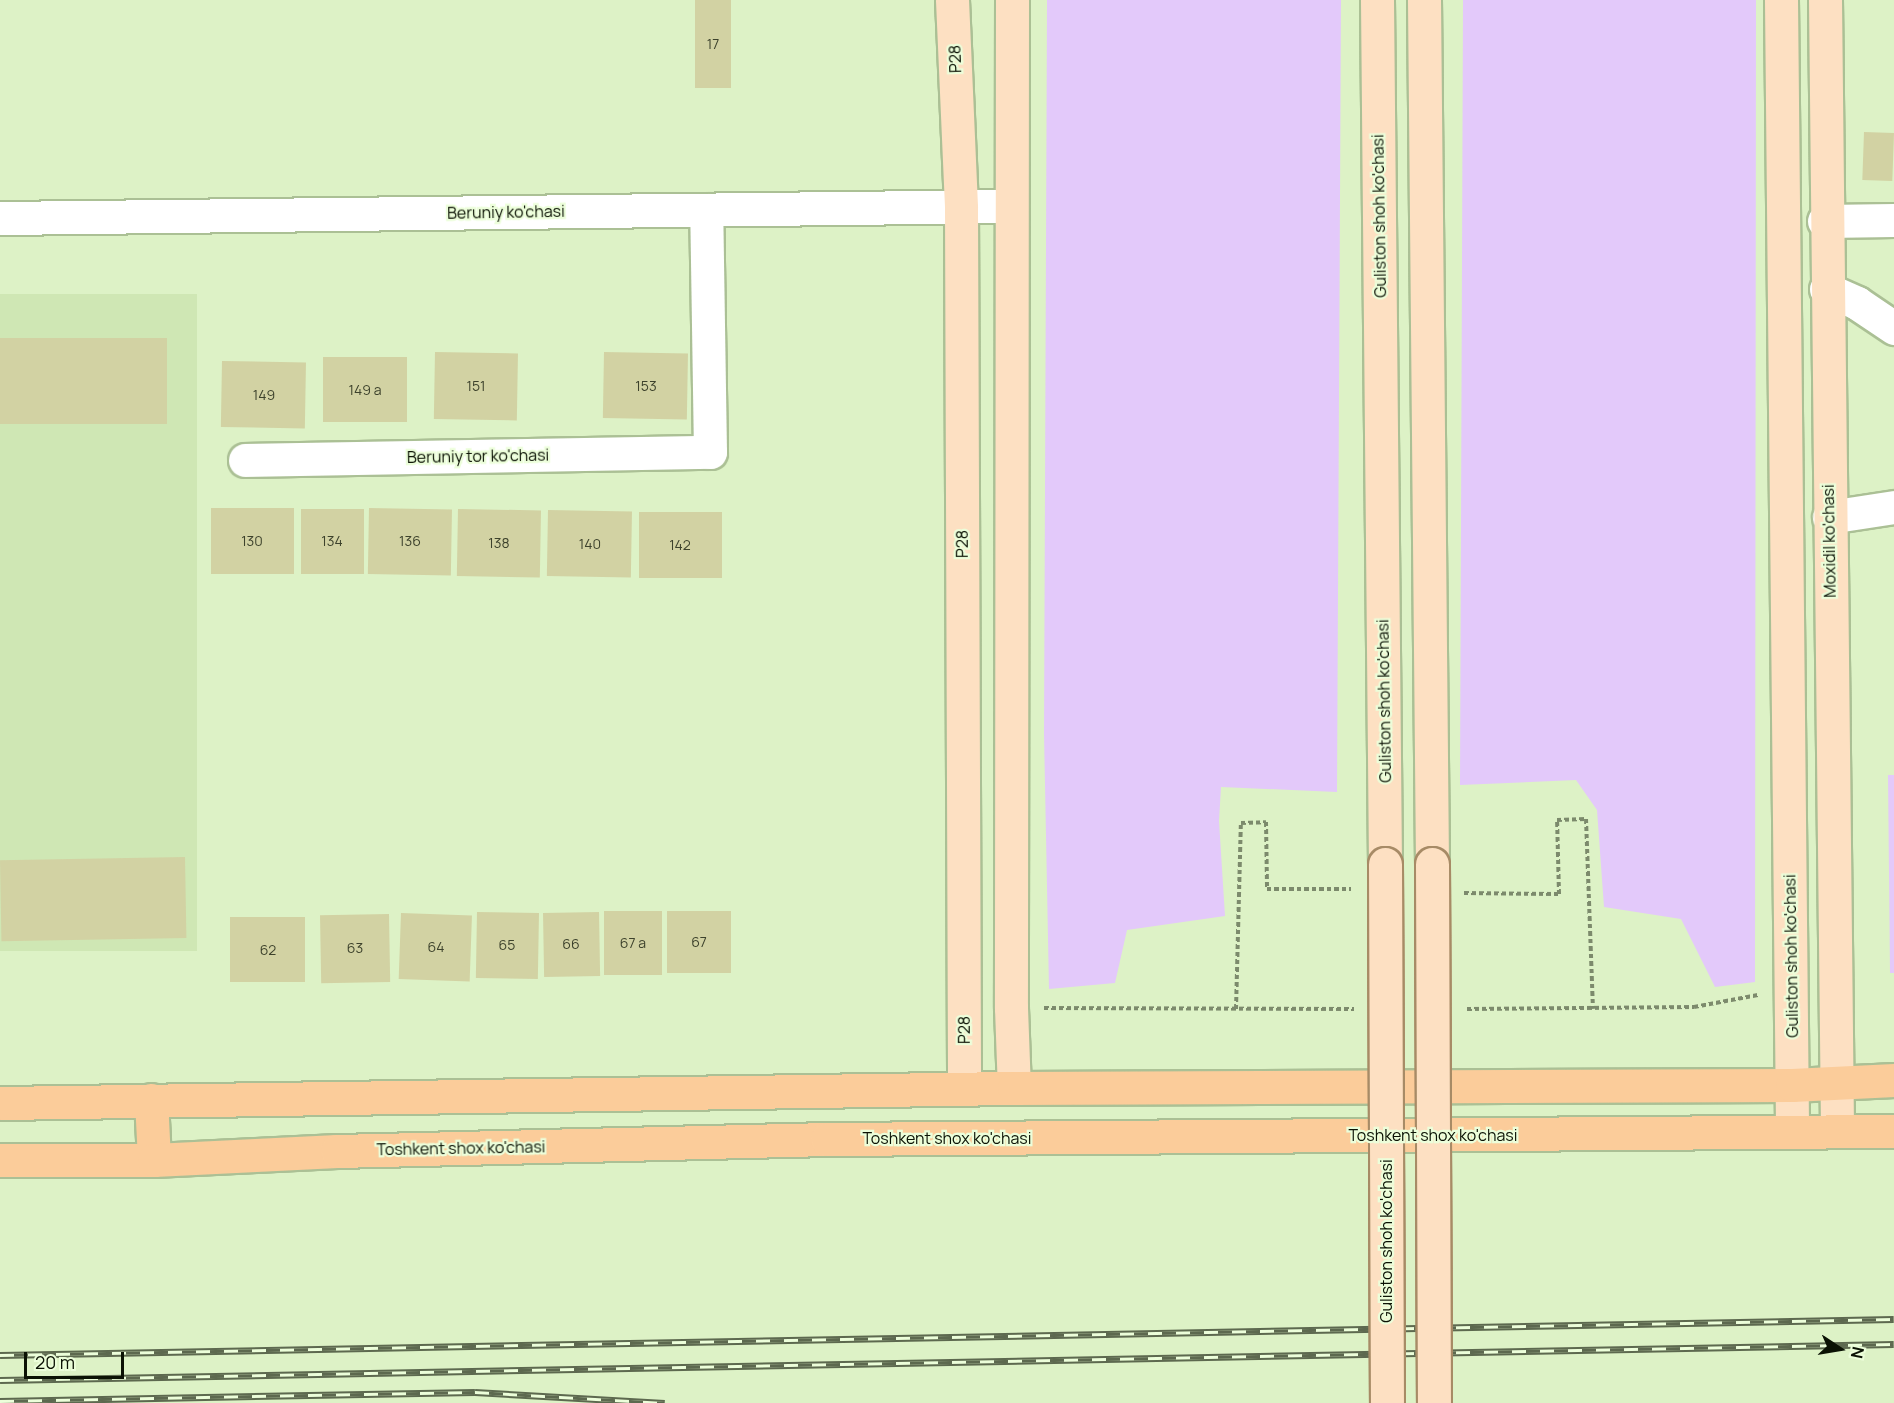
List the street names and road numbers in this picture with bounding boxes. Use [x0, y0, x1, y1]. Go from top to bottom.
street label: Р28 [945, 45, 965, 73]
street label: Guliston shoh ko'chasi [1368, 134, 1390, 298]
street label: Beruniy ko'chasi [447, 201, 565, 223]
street label: Beruniy tor ko'chasi [407, 445, 549, 467]
street label: Moxidil ko'chasi [1818, 484, 1840, 598]
street label: Р28 [952, 530, 972, 558]
street label: Guliston shoh ko'chasi [1373, 619, 1395, 783]
street label: Guliston shoh ko'chasi [1780, 874, 1802, 1038]
street label: Р28 [954, 1016, 974, 1044]
street label: Toshkent shox ko'chasi [1349, 1125, 1517, 1145]
street label: Toshkent shox ko'chasi [863, 1128, 1031, 1148]
street label: Toshkent shox ko'chasi [376, 1137, 546, 1159]
street label: Guliston shoh ko'chasi [1376, 1159, 1396, 1323]

